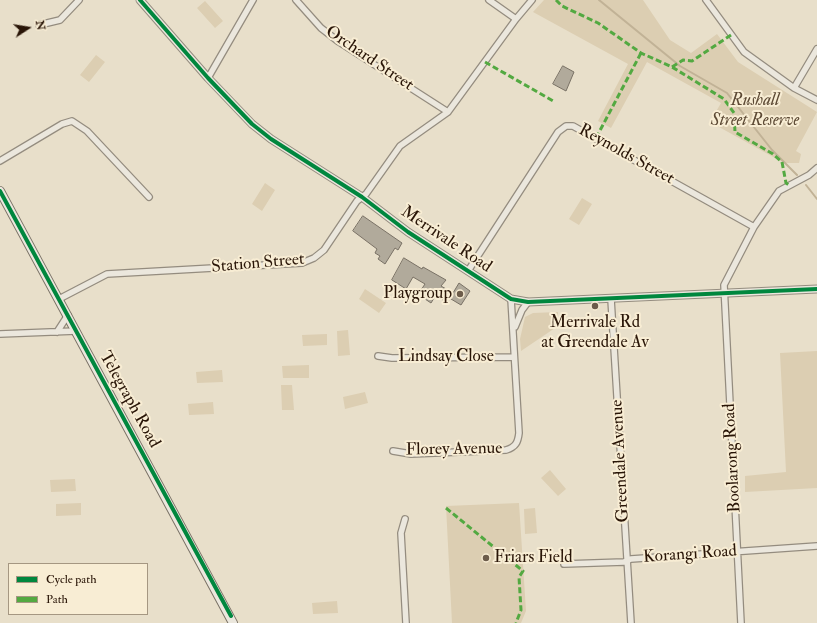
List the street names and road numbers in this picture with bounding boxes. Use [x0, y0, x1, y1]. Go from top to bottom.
street label: Orchard Street [321, 22, 417, 96]
street label: Reynolds Street [574, 120, 678, 190]
street label: Merrivale Road [397, 202, 495, 278]
street label: Station Street [211, 250, 305, 278]
street label: Lindsay Close [398, 347, 494, 367]
street label: Telegraph Road [94, 348, 164, 452]
street label: Greendale Avenue [608, 399, 634, 523]
street label: Boolarong Road [720, 403, 746, 513]
street label: Florey Avenue [405, 439, 503, 461]
street label: Korangi Road [642, 542, 738, 568]

